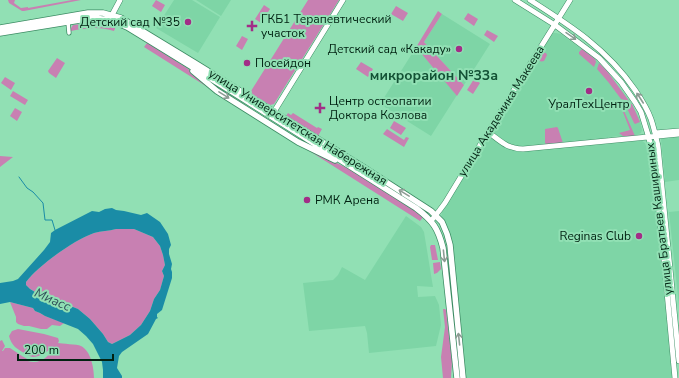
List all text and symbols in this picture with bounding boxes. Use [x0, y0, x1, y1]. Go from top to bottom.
place label: ГКБ1 Терапевтический участок [261, 11, 391, 41]
place label: Детский сад №35 [80, 14, 180, 30]
marker: Детский сад №35 [183, 17, 193, 27]
marker: ГКБ1 Терапевтический участок [246, 20, 258, 32]
one-way arrow [565, 32, 576, 40]
place label: Детский сад «Какаду» [328, 41, 451, 57]
street label: улица Академика Макеева [454, 42, 548, 180]
marker: Детский сад «Какаду» [454, 44, 464, 54]
place label: Посейдон [255, 55, 311, 71]
marker: Посейдон [242, 58, 252, 68]
street label: улица Университетская Набережная [206, 65, 390, 189]
district label: микрорайон №33а [370, 66, 498, 85]
marker: УралТехЦентр [584, 86, 594, 96]
one-way arrow [218, 91, 229, 99]
place label: Центр остеопатии Доктора Козлова [329, 93, 431, 123]
one-way arrow [636, 93, 644, 104]
place label: УралТехЦентр [547, 96, 630, 112]
marker: Центр остеопатии Доктора Козлова [314, 102, 326, 114]
street label: улица Братьев Кашириных [642, 141, 676, 296]
one-way arrow [398, 189, 410, 197]
place label: РМК Арена [315, 192, 380, 208]
marker: РМК Арена [302, 195, 312, 205]
place label: Reginas Club [560, 228, 631, 244]
marker: Reginas Club [634, 231, 644, 241]
one-way arrow [440, 250, 448, 263]
water label: Миасс [32, 284, 74, 316]
one-way arrow [455, 333, 462, 346]
scale bar [18, 336, 113, 362]
text: 200 m [24, 342, 59, 358]

